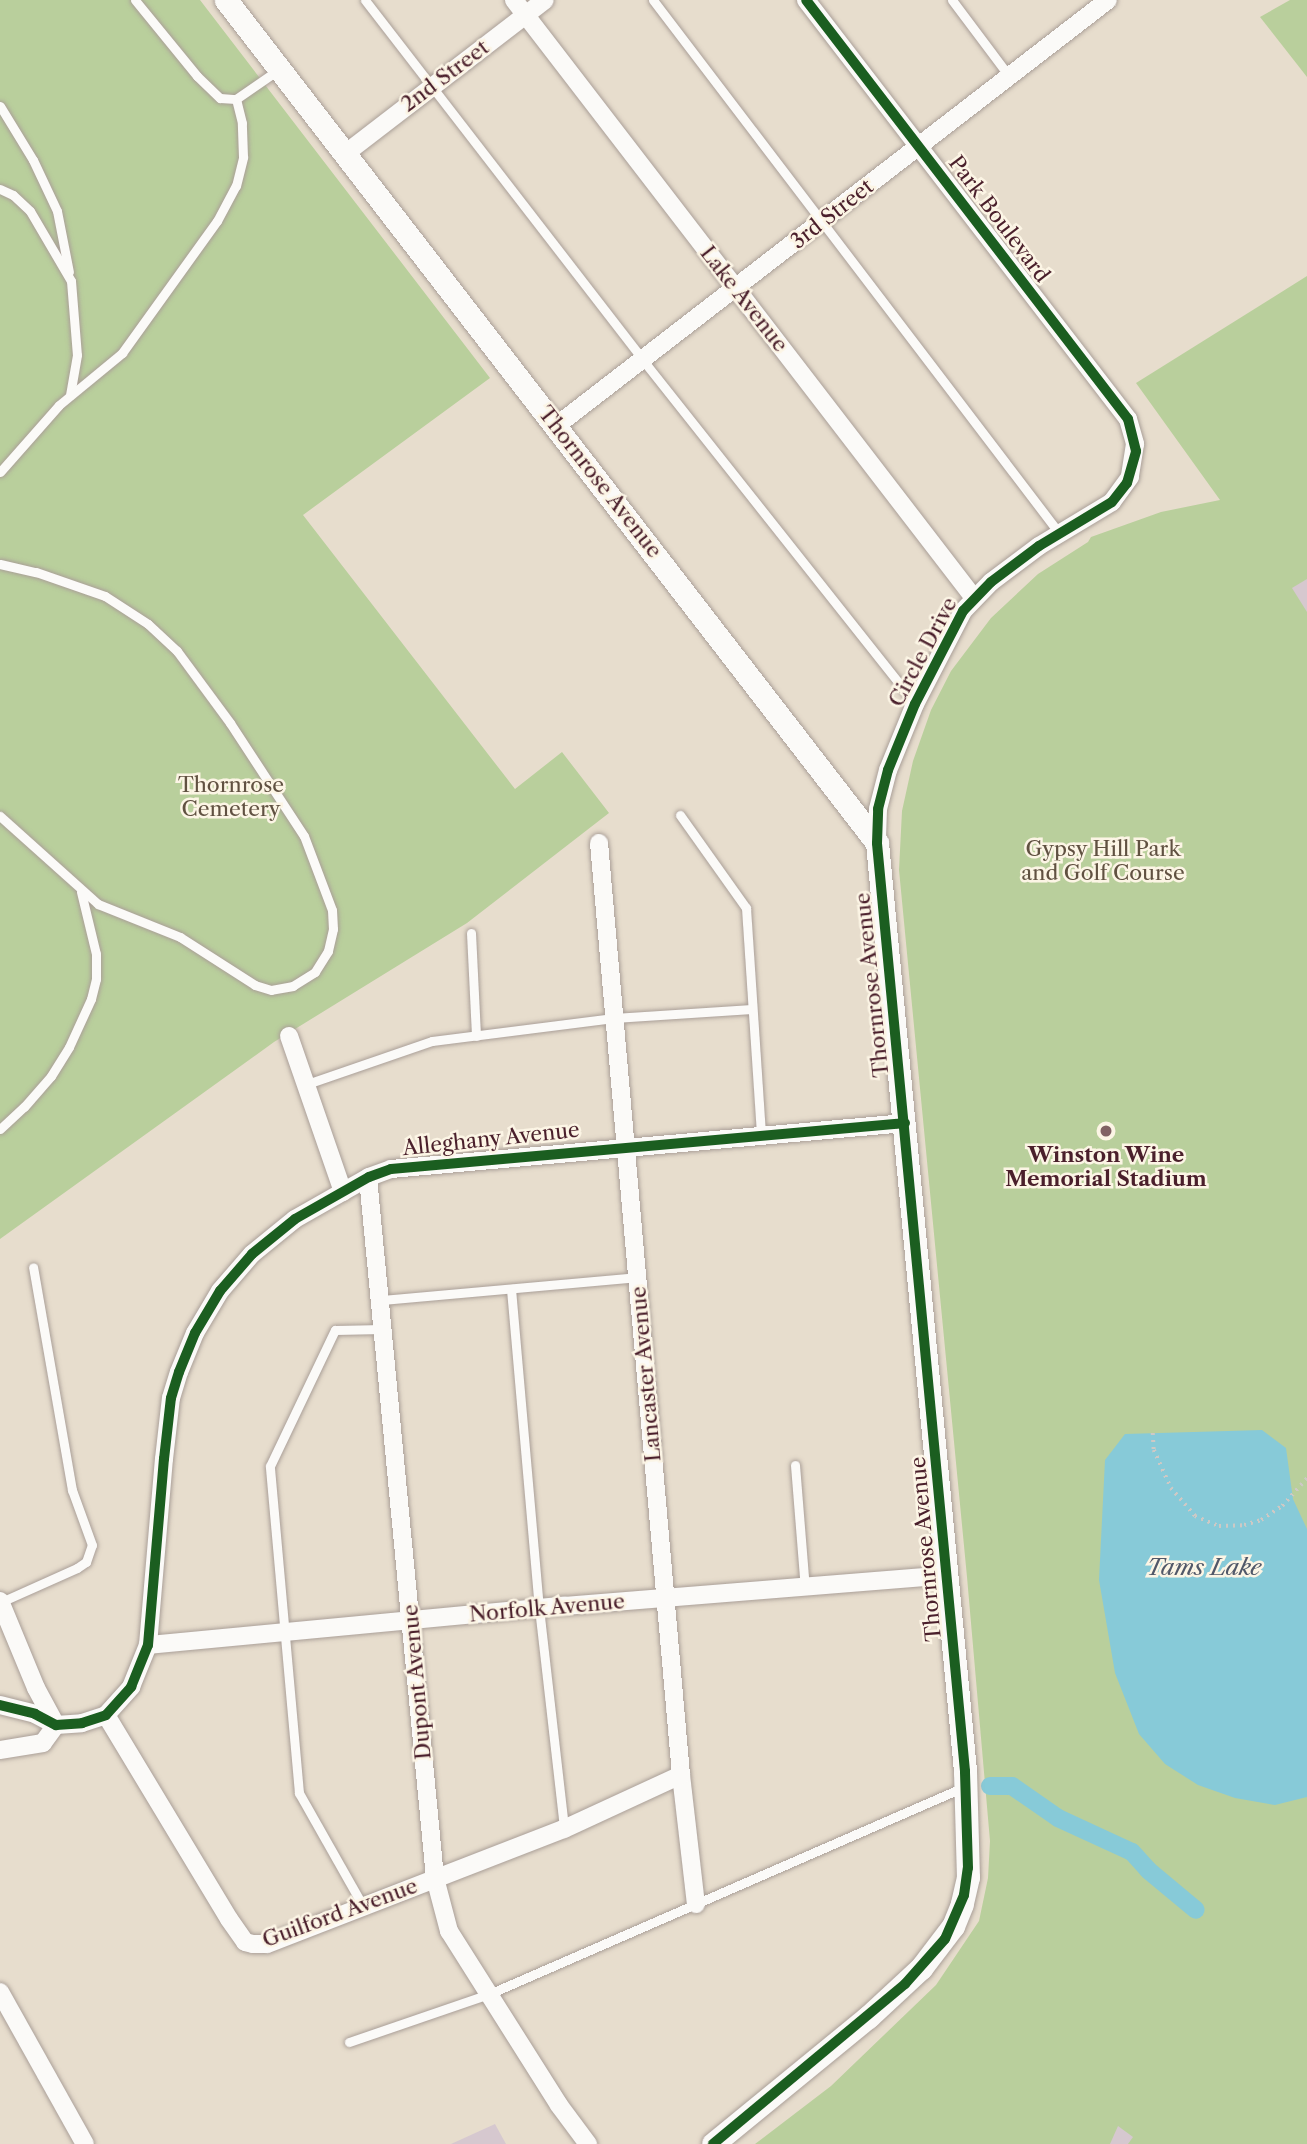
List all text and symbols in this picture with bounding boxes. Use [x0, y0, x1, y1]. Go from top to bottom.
street label: 2nd Street [396, 35, 494, 117]
street label: Park Boulevard [943, 151, 1055, 287]
street label: 3rd Street [786, 174, 878, 254]
street label: Lake Avenue [695, 241, 793, 357]
street label: Thornrose Avenue [533, 401, 667, 563]
street label: Circle Drive [884, 593, 962, 711]
park label: Thornrose Cemetery [178, 772, 284, 822]
park label: Gypsy Hill Park and Golf Course [1021, 836, 1185, 886]
street label: Thornrose Avenue [850, 891, 894, 1079]
street label: Alleghany Avenue [400, 1117, 582, 1161]
marker: Winston Wine Memorial Stadium [1098, 1123, 1114, 1139]
place label: Winston Wine Memorial Stadium [1005, 1142, 1207, 1192]
street label: Lancaster Avenue [626, 1285, 666, 1463]
street label: Thornrose Avenue [905, 1455, 947, 1643]
water label: Tams Lake [1147, 1553, 1261, 1581]
street label: Norfolk Avenue [468, 1589, 626, 1627]
street label: Dupont Avenue [398, 1603, 436, 1761]
street label: Guilford Avenue [259, 1873, 421, 1953]

